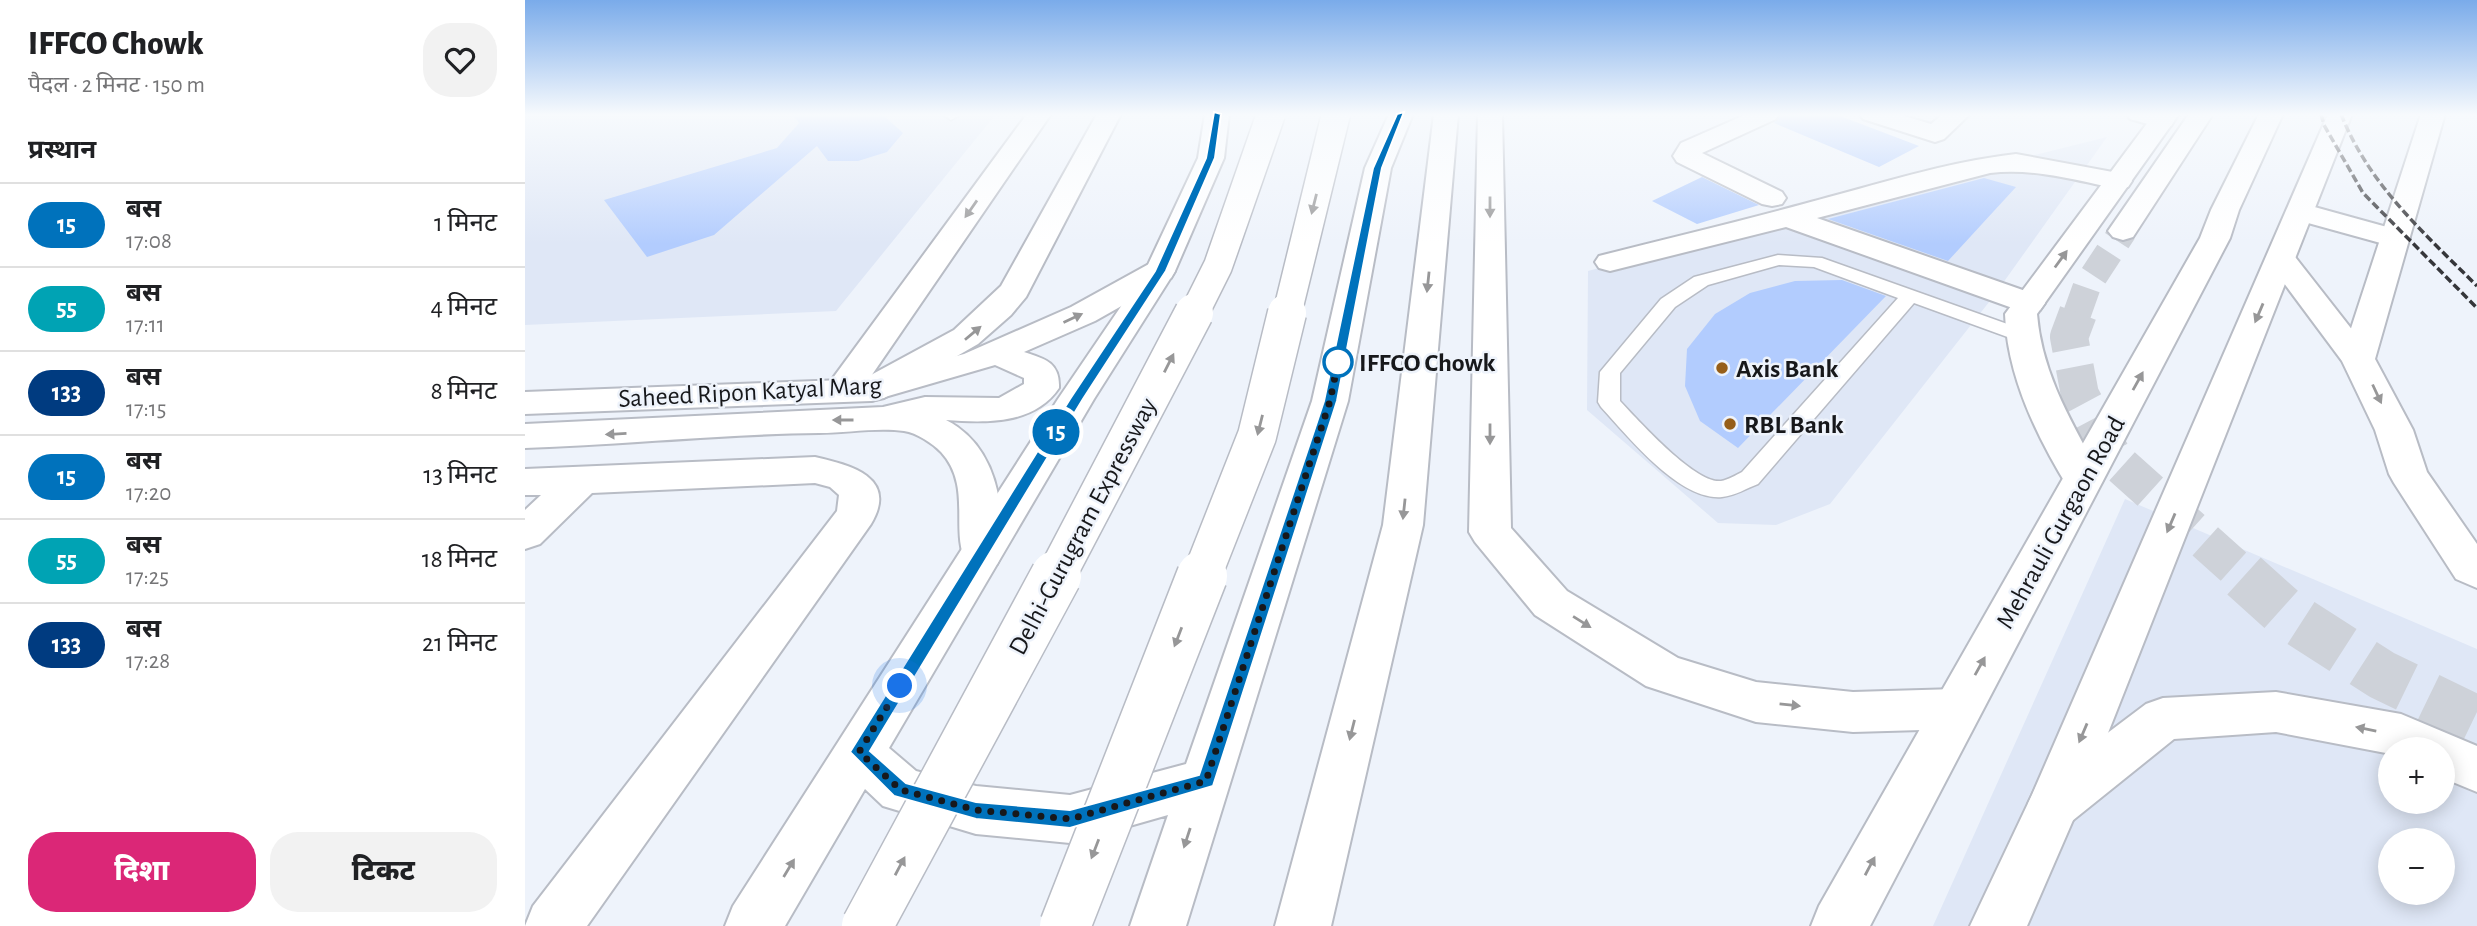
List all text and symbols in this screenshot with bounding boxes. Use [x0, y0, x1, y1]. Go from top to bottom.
button: heart [423, 23, 497, 97]
text: IFFCO Chowk [28, 28, 203, 61]
text: पैदल · 2 मिनट · 150 m [28, 74, 205, 97]
text: प्रस्थान [28, 137, 96, 163]
one-way arrow [1308, 193, 1319, 215]
text: बस [126, 196, 161, 222]
one-way arrow [1484, 196, 1496, 218]
one-way arrow [965, 200, 979, 218]
text: 1 मिनट [434, 210, 497, 236]
text: 15 [57, 213, 76, 237]
text: 17:08 [126, 230, 172, 253]
one-way arrow [2054, 250, 2068, 268]
one-way arrow [1422, 272, 1433, 294]
text: बस [126, 280, 161, 306]
text: 4 मिनट [430, 294, 497, 320]
text: 55 [56, 297, 77, 321]
one-way arrow [2253, 303, 2264, 324]
one-way arrow [1063, 313, 1084, 324]
text: 17:11 [126, 314, 165, 337]
one-way arrow [964, 325, 982, 341]
marker: IFFCO Chowk [1323, 347, 1353, 377]
place label: IFFCO Chowk [1359, 350, 1496, 376]
one-way arrow [1163, 353, 1174, 373]
place label: Axis Bank [1736, 356, 1838, 382]
marker: Axis Bank [1714, 360, 1730, 376]
text: बस [126, 364, 161, 390]
street label: Saheed Ripon Katyal Marg [618, 372, 883, 412]
one-way arrow [2132, 372, 2144, 391]
text: 8 मिनट [431, 378, 497, 404]
text: 133 [52, 381, 81, 405]
one-way arrow [2372, 384, 2383, 404]
street label: Delhi-Gurugram Expressway [1004, 394, 1162, 659]
text: 17:15 [126, 398, 166, 421]
line badge: 15 [1025, 409, 1087, 455]
place label: RBL Bank [1744, 412, 1844, 438]
street label: Mehrauli Gurgaon Road [1992, 412, 2130, 633]
one-way arrow [1254, 414, 1265, 436]
one-way arrow [832, 415, 854, 426]
marker: RBL Bank [1722, 416, 1738, 432]
text: 15 [1046, 420, 1066, 444]
one-way arrow [1484, 423, 1496, 445]
one-way arrow [605, 428, 627, 439]
text: बस [126, 448, 161, 474]
text: 13 मिनट [423, 462, 497, 488]
text: 15 [57, 465, 76, 489]
text: 17:20 [126, 482, 171, 505]
one-way arrow [1399, 498, 1410, 520]
one-way arrow [2165, 513, 2177, 533]
text: बस [126, 532, 161, 558]
text: 18 मिनट [422, 546, 497, 572]
text: 55 [56, 549, 77, 573]
text: 17:25 [126, 566, 169, 589]
text: बस [126, 616, 161, 642]
one-way arrow [1572, 616, 1591, 629]
one-way arrow [1173, 627, 1184, 648]
text: 21 मिनट [422, 630, 497, 656]
text: 133 [52, 633, 81, 657]
text: 17:28 [126, 650, 170, 673]
one-way arrow [1974, 656, 1986, 676]
your location [882, 668, 917, 703]
one-way arrow [1779, 700, 1801, 711]
one-way arrow [1346, 719, 1357, 741]
one-way arrow [2078, 723, 2089, 744]
one-way arrow [2355, 723, 2377, 734]
map controls [2378, 737, 2455, 905]
button: + [2378, 737, 2455, 814]
one-way arrow [1181, 828, 1192, 849]
button: − [2378, 828, 2455, 905]
button: दिशा [28, 832, 256, 912]
button: टिकट [270, 832, 497, 912]
one-way arrow [1090, 838, 1101, 859]
one-way arrow [1864, 855, 1876, 875]
one-way arrow [894, 856, 906, 876]
one-way arrow [782, 858, 795, 877]

